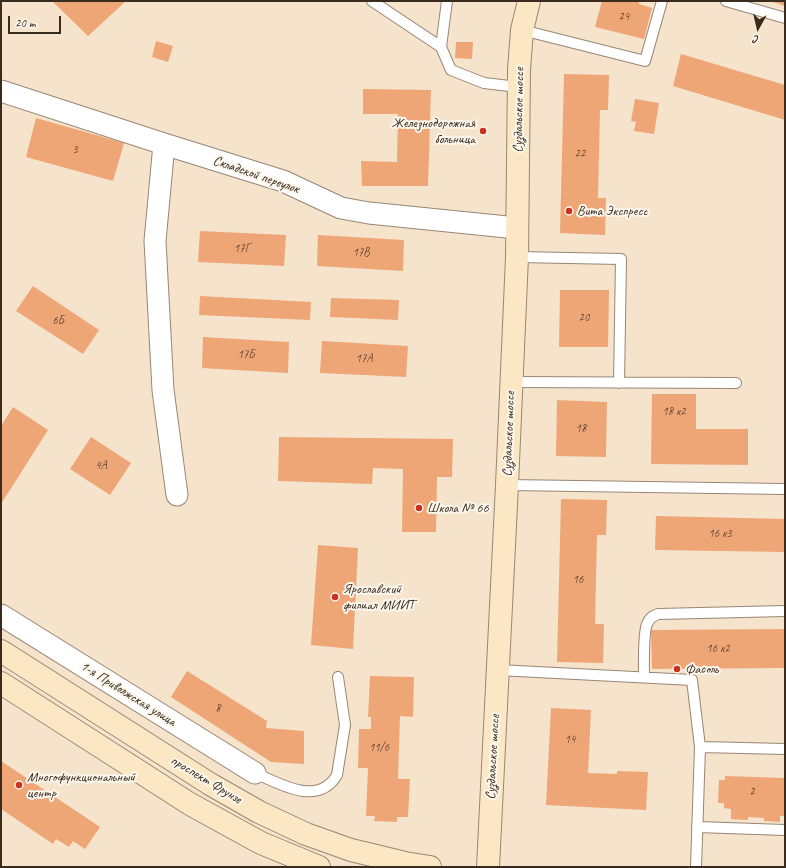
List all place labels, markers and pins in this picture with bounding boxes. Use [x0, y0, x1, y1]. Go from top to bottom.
place label: Железнодорожная больница [391, 115, 475, 148]
marker: Железнодорожная больница [478, 126, 488, 136]
place label: Вита Экспресс [577, 203, 648, 219]
marker: Вита Экспресс [564, 206, 574, 216]
place label: Школа № 66 [427, 500, 489, 516]
marker: Школа № 66 [414, 503, 424, 513]
place label: Ярославский филиал МИИТ [343, 581, 414, 614]
marker: Ярославский филиал МИИТ [330, 592, 340, 602]
place label: Фасоль [685, 661, 718, 677]
marker: Фасоль [672, 664, 682, 674]
place label: Многофункциональный центр [27, 769, 135, 802]
marker: Многофункциональный центр [14, 780, 24, 790]

